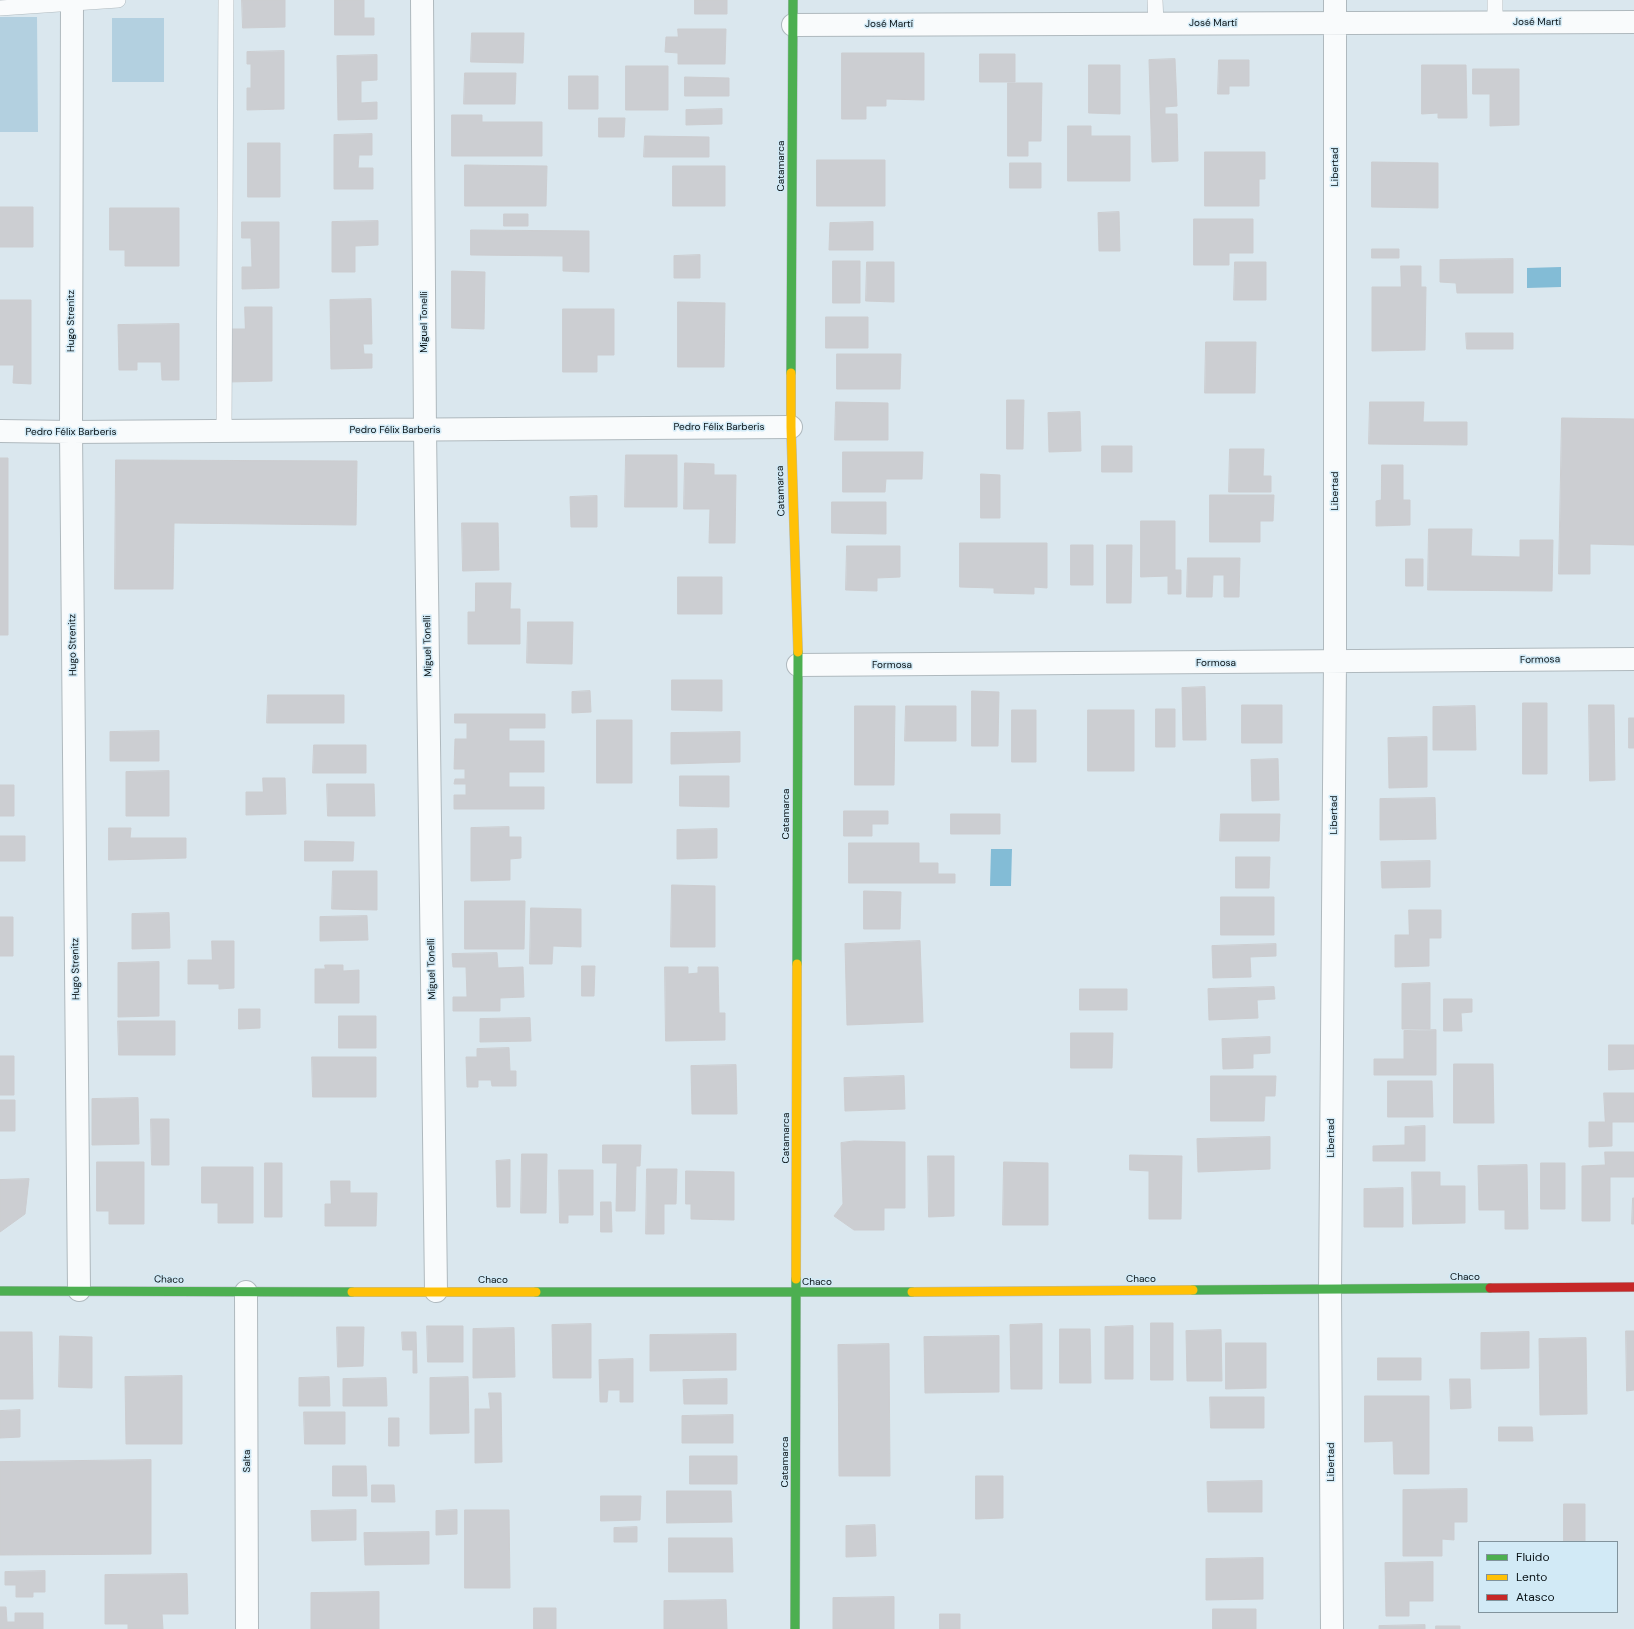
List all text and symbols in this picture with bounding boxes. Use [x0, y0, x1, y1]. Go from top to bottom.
street label: José Martí [1513, 16, 1561, 28]
street label: José Martí [1189, 17, 1237, 29]
street label: José Martí [865, 18, 913, 30]
street label: Catamarca [775, 141, 787, 191]
street label: Libertad [1329, 148, 1341, 186]
street label: Hugo Strenitz [65, 290, 77, 352]
street label: Miguel Tonelli [418, 291, 430, 353]
street label: Pedro Félix Barberis [674, 421, 764, 433]
street label: Pedro Félix Barberis [350, 424, 440, 436]
street label: Pedro Félix Barberis [26, 426, 116, 438]
street label: Catamarca [774, 465, 788, 517]
street label: Libertad [1329, 472, 1341, 510]
street label: Hugo Strenitz [66, 614, 80, 676]
street label: Miguel Tonelli [421, 615, 435, 677]
street label: Formosa [1520, 654, 1560, 666]
street label: Formosa [1196, 657, 1236, 669]
street label: Formosa [872, 659, 912, 671]
street label: Catamarca [780, 789, 792, 839]
street label: Libertad [1328, 796, 1340, 834]
street label: Hugo Strenitz [69, 938, 83, 1000]
street label: Miguel Tonelli [425, 938, 439, 1000]
street label: Catamarca [780, 1113, 792, 1163]
street label: Libertad [1325, 1119, 1337, 1157]
street label: Chaco [1450, 1271, 1480, 1283]
street label: Chaco [1126, 1273, 1156, 1285]
street label: Chaco [154, 1274, 184, 1286]
street label: Chaco [478, 1274, 508, 1286]
street label: Chaco [802, 1276, 832, 1288]
street label: Catamarca [779, 1437, 791, 1487]
street label: Libertad [1325, 1443, 1337, 1481]
street label: Salta [241, 1450, 253, 1472]
legend [1478, 1541, 1618, 1613]
text: Fluido [1516, 1549, 1550, 1565]
text: Lento [1516, 1569, 1547, 1585]
text: Atasco [1516, 1589, 1555, 1605]

